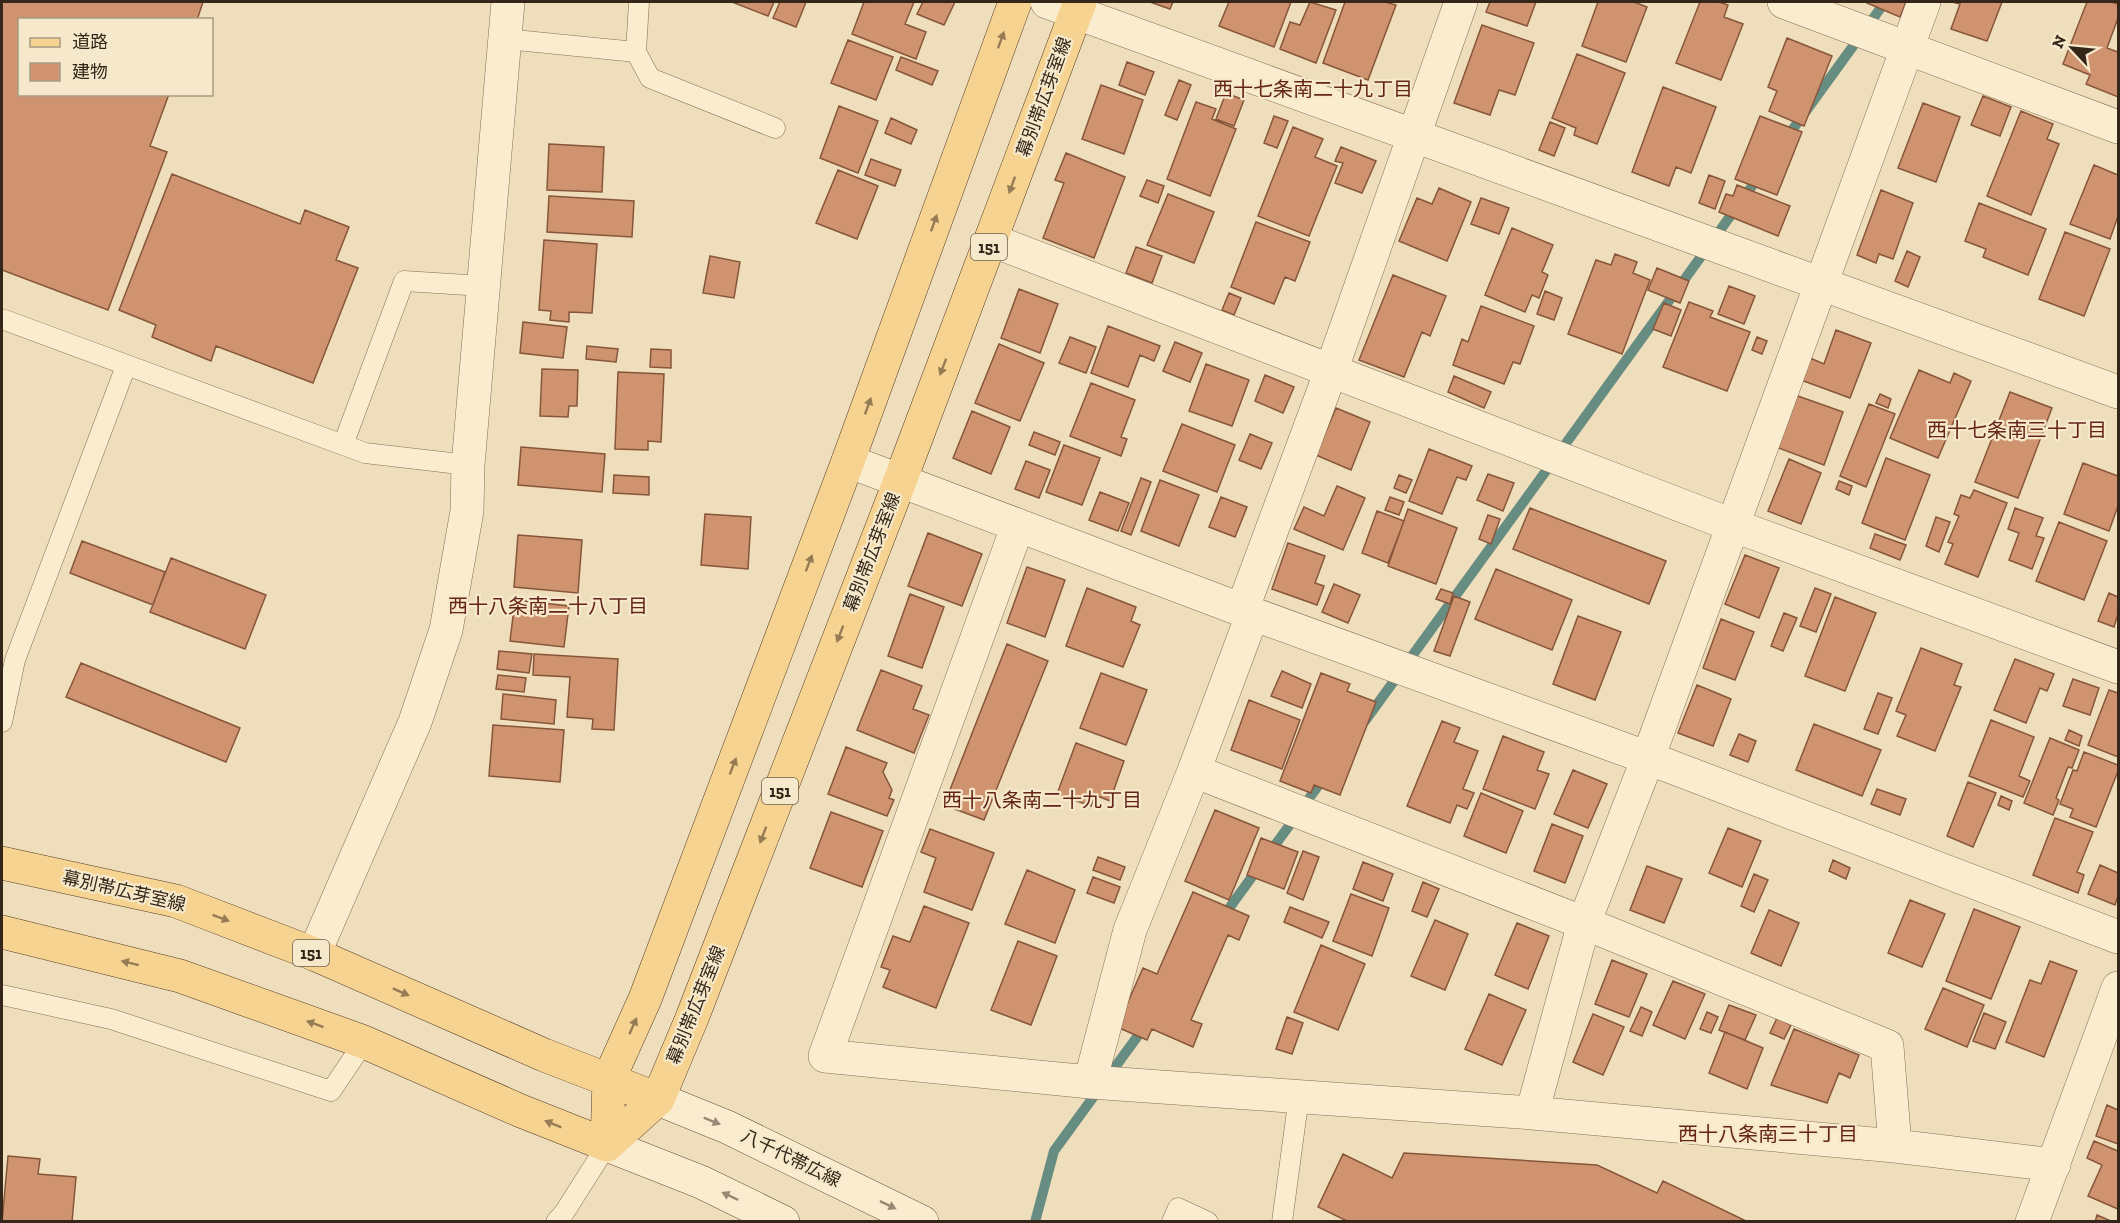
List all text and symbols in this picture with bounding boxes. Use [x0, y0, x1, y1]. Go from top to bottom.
legend [18, 18, 213, 96]
north arrow [2042, 18, 2102, 78]
text: 道路 [72, 31, 108, 53]
one-way arrow [997, 31, 1006, 49]
text: N [2048, 32, 2070, 51]
street label: 幕別帯広芽室線 [1012, 34, 1076, 160]
text: 建物 [72, 61, 108, 83]
district label: 西十七条南二十九丁目 [1213, 77, 1413, 101]
one-way arrow [1006, 176, 1016, 194]
one-way arrow [930, 214, 940, 232]
road number: 151 [971, 234, 1007, 260]
one-way arrow [937, 358, 947, 376]
one-way arrow [863, 397, 873, 415]
district label: 西十七条南三十丁目 [1927, 418, 2107, 442]
street label: 幕別帯広芽室線 [839, 489, 905, 615]
one-way arrow [804, 554, 814, 572]
district label: 西十八条南二十八丁目 [448, 594, 648, 618]
one-way arrow [835, 625, 845, 643]
one-way arrow [728, 756, 738, 774]
road number: 151 [762, 778, 798, 804]
district label: 西十八条南二十九丁目 [942, 788, 1142, 812]
one-way arrow [757, 826, 767, 844]
street label: 幕別帯広芽室線 [60, 866, 188, 916]
one-way arrow [212, 914, 230, 923]
road number: 151 [293, 940, 329, 966]
street label: 幕別帯広芽室線 [662, 942, 730, 1068]
one-way arrow [120, 958, 139, 968]
one-way arrow [393, 987, 411, 997]
one-way arrow [628, 1017, 637, 1034]
one-way arrow [306, 1019, 324, 1029]
one-way arrow [703, 1117, 721, 1126]
one-way arrow [543, 1119, 561, 1129]
district label: 西十八条南三十丁目 [1678, 1122, 1858, 1146]
street label: 八千代帯広線 [738, 1124, 844, 1192]
one-way arrow [721, 1192, 738, 1201]
one-way arrow [879, 1200, 896, 1210]

